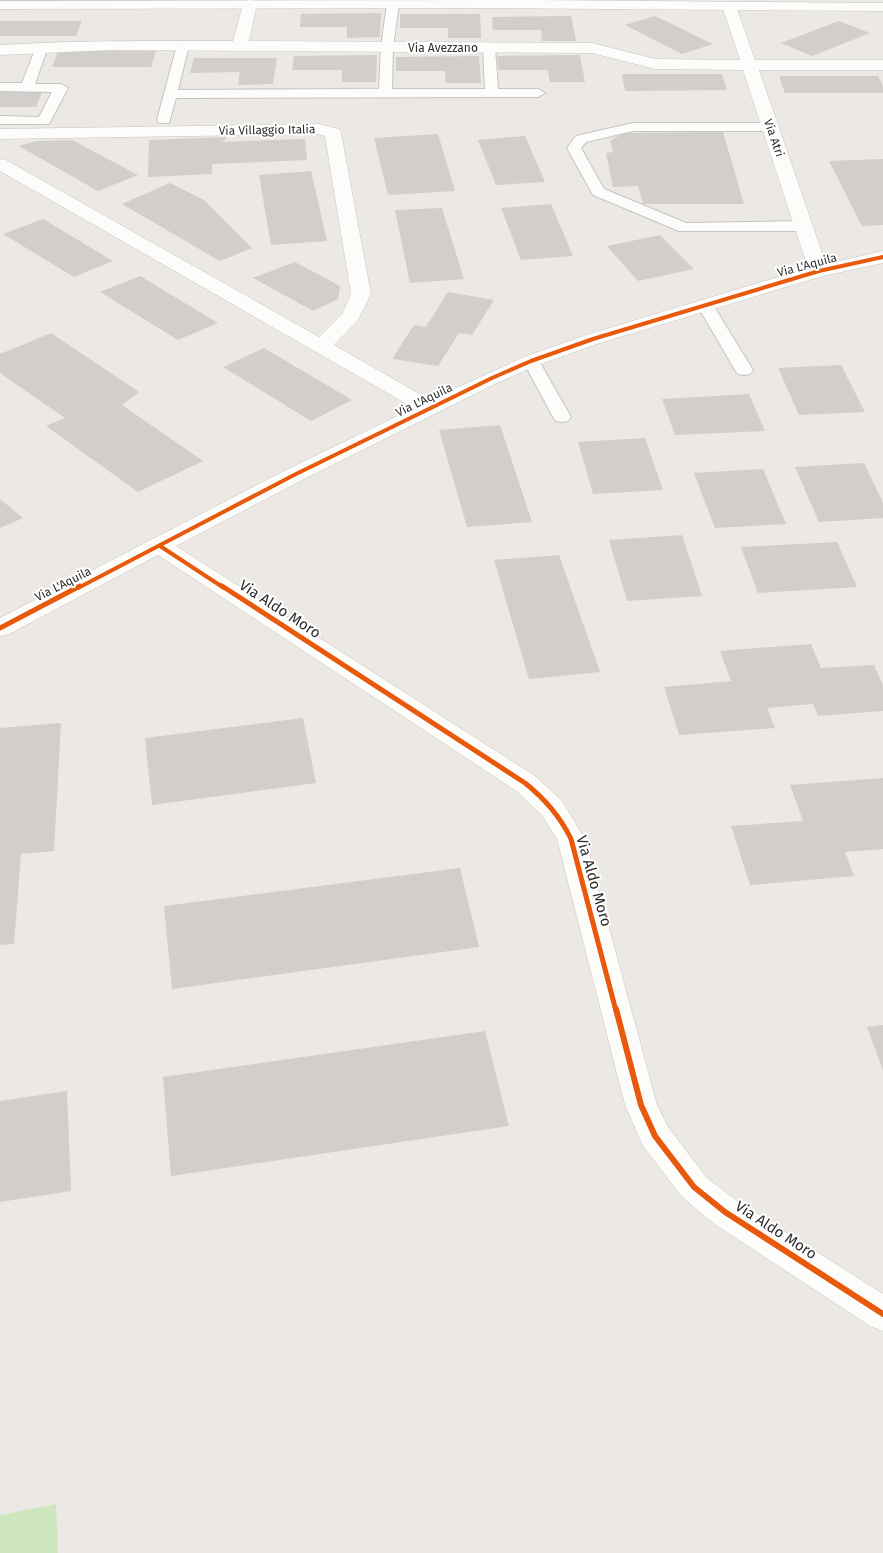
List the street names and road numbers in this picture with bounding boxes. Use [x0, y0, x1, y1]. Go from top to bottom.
street label: Via Avezzano [408, 41, 478, 55]
street label: Via Atri [761, 117, 787, 159]
street label: Via Villaggio Italia [218, 122, 316, 138]
street label: Via L'Aquila [776, 250, 838, 280]
street label: Via L'Aquila [393, 380, 455, 420]
street label: Via L'Aquila [33, 564, 93, 604]
street label: Via Aldo Moro [236, 576, 324, 642]
street label: Via Aldo Moro [572, 833, 616, 929]
street label: Via Aldo Moro [732, 1197, 820, 1263]

